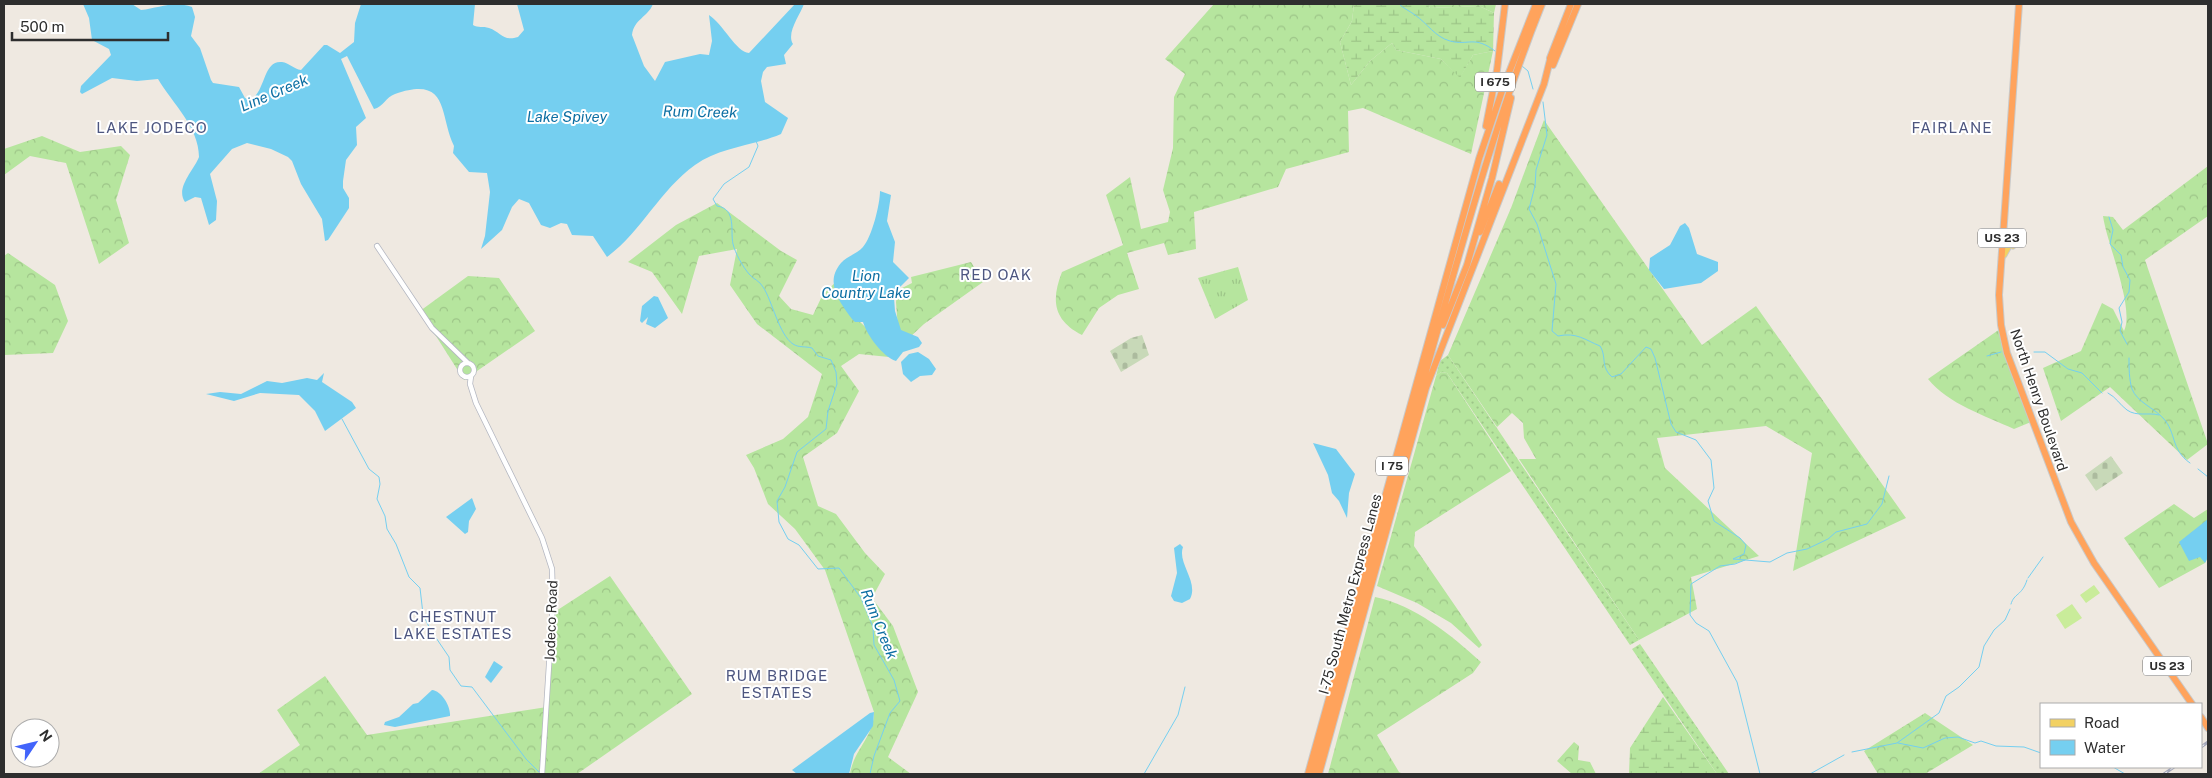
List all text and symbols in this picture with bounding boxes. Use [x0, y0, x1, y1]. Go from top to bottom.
scale bar [12, 10, 169, 42]
text: 500 m [20, 18, 65, 35]
water label: Line Creek [237, 70, 311, 114]
road number: I 675 [1475, 72, 1515, 91]
water label: Rum Creek [663, 102, 738, 121]
water label: Lake Spivey [527, 108, 608, 125]
district label: LAKE JODECO [96, 119, 208, 136]
district label: FAIRLANE [1911, 119, 1993, 136]
road number: US 23 [1978, 228, 2026, 248]
district label: RED OAK [960, 266, 1032, 283]
water label: Lion Country Lake [821, 267, 911, 301]
street label: North Henry Boulevard [2007, 327, 2071, 473]
road number: I 75 [1376, 456, 1408, 476]
street label: I-75 South Metro Express Lanes [1316, 492, 1384, 696]
street label: Jodeco Road [542, 580, 560, 662]
water label: Rum Creek [858, 586, 902, 662]
district label: CHESTNUT LAKE ESTATES [393, 608, 513, 642]
road number: US 23 [2143, 656, 2191, 676]
district label: RUM BRIDGE ESTATES [726, 667, 828, 701]
legend [2040, 703, 2202, 768]
text: Road [2084, 714, 2120, 731]
north arrow [10, 718, 60, 768]
text: N [36, 726, 55, 745]
text: Water [2084, 739, 2126, 756]

